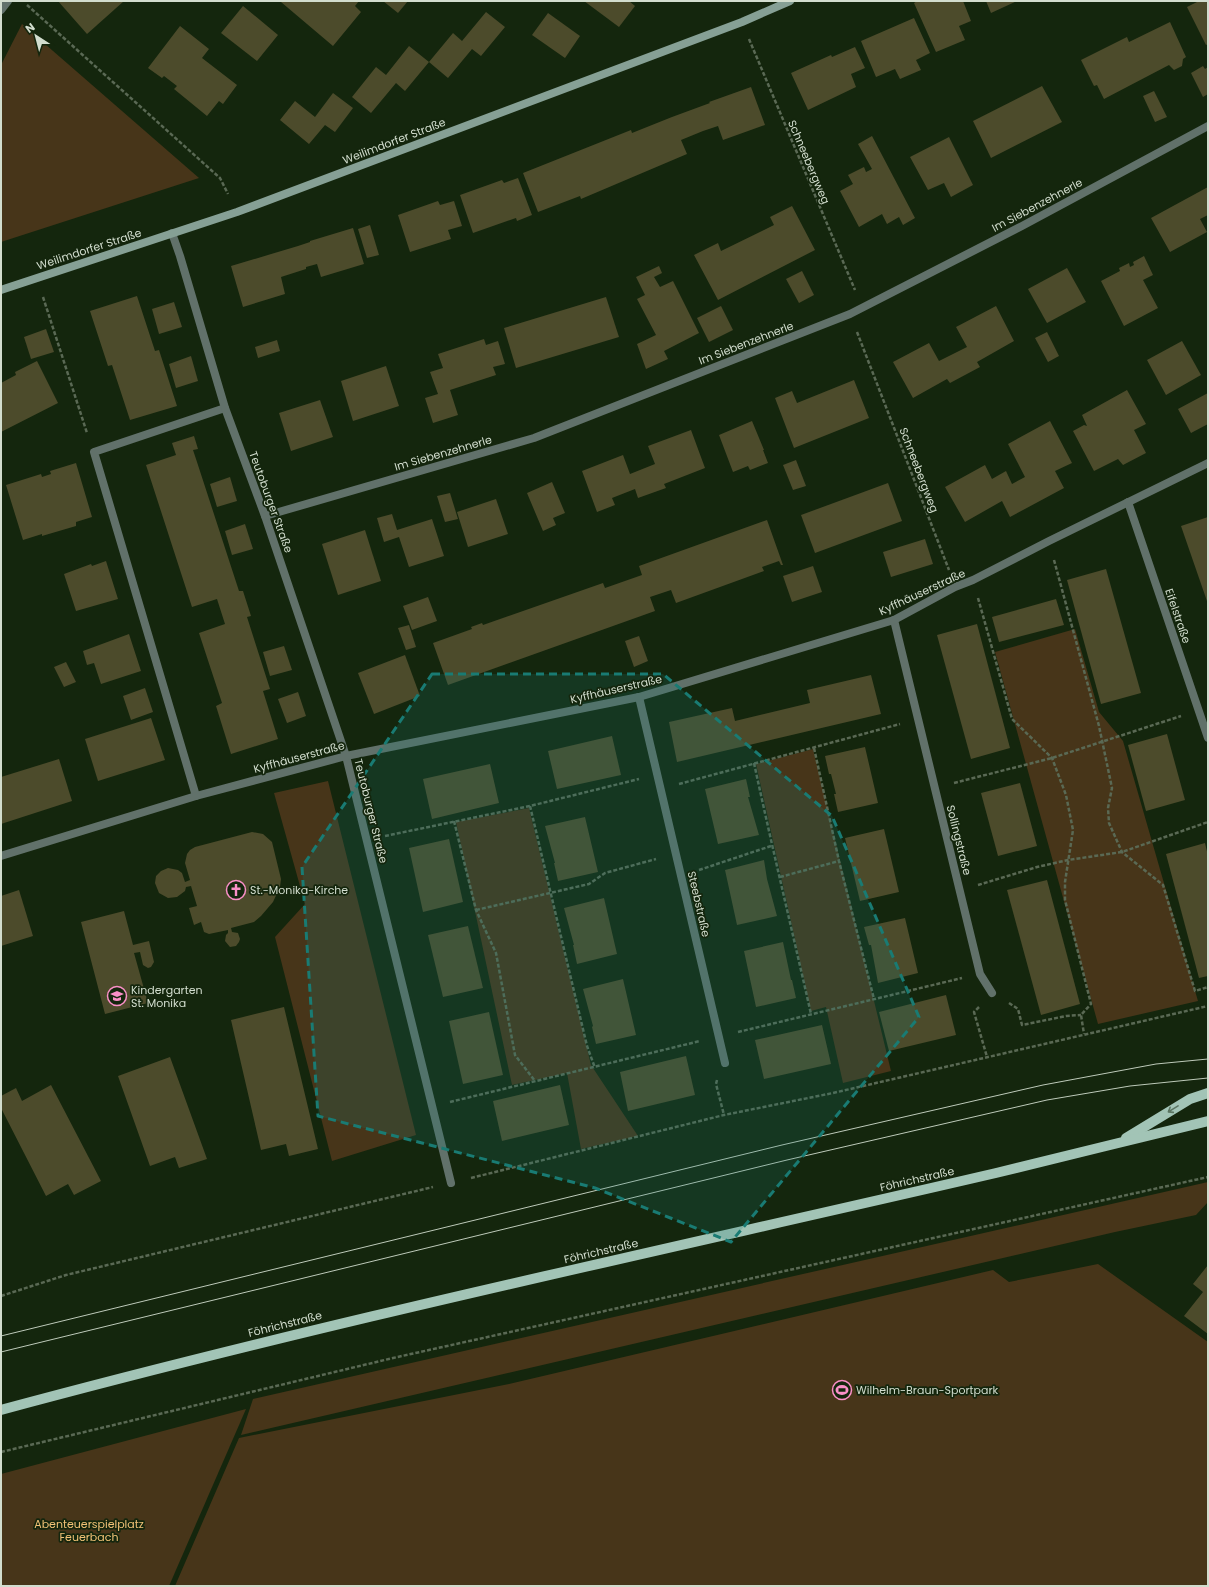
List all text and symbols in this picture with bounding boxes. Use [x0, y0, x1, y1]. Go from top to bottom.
north arrow [16, 16, 56, 56]
text: N [22, 19, 38, 37]
street label: Weilimdorfer Straße [340, 114, 448, 168]
street label: Schneebergweg [784, 117, 834, 207]
street label: Im Siebenzehnerle [989, 174, 1085, 236]
street label: Weilimdorfer Straße [35, 224, 144, 274]
street label: Im Siebenzehnerle [696, 317, 796, 368]
street label: Schneebergweg [895, 425, 943, 515]
street label: Im Siebenzehnerle [392, 431, 494, 475]
street label: Teutoburger Straße [245, 449, 297, 555]
street label: Kyffhäuserstraße [876, 565, 968, 619]
street label: Eifelstraße [1161, 586, 1195, 646]
street label: Kyffhäuserstraße [569, 671, 664, 707]
street label: Kyffhäuserstraße [252, 737, 347, 777]
street label: Teutoburger Straße [350, 757, 392, 865]
street label: Sollingstraße [943, 803, 975, 877]
street label: Steebstraße [684, 869, 714, 939]
church icon: St.-Monika-Kirche [225, 879, 247, 901]
place label: St.-Monika-Kirche [250, 882, 348, 898]
place label: Kindergarten St. Monika [131, 982, 203, 1011]
school or university icon: Kindergarten St. Monika [106, 985, 128, 1007]
one-way arrow [1168, 1105, 1179, 1113]
street label: Föhrichstraße [878, 1163, 956, 1195]
street label: Föhrichstraße [562, 1235, 640, 1267]
street label: Föhrichstraße [246, 1307, 324, 1341]
sports icon: Wilhelm-Braun-Sportpark [831, 1379, 853, 1401]
place label: Wilhelm-Braun-Sportpark [856, 1382, 999, 1398]
park label: Abenteuerspielplatz Feuerbach [34, 1516, 144, 1545]

